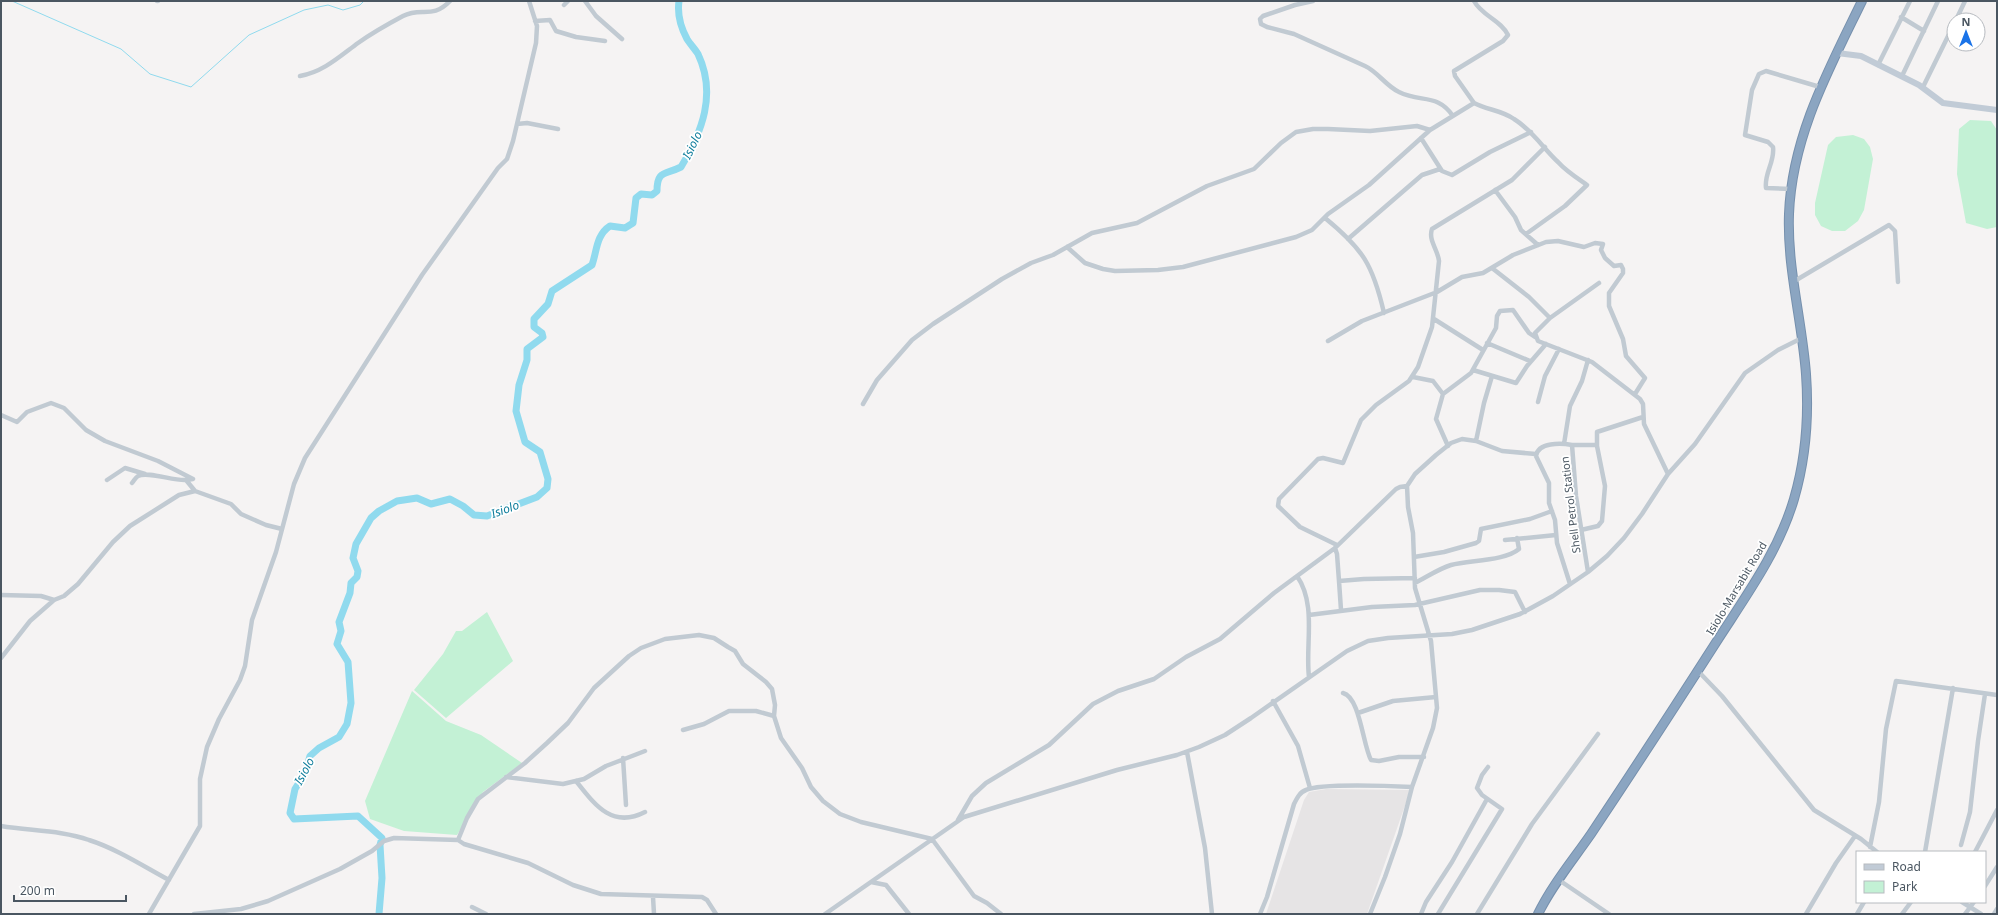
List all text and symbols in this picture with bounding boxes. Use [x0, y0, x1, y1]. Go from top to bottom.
north arrow [1946, 12, 1986, 52]
text: N [1962, 14, 1970, 29]
water label: Isiolo [678, 128, 706, 163]
street label: Shell Petrol Station [1557, 456, 1583, 554]
water label: Isiolo [488, 496, 522, 522]
street label: Isiolo-Marsabit Road [1702, 538, 1770, 638]
water label: Isiolo [289, 754, 318, 789]
legend [1856, 851, 1986, 903]
text: Road [1892, 858, 1921, 875]
scale bar [14, 877, 126, 903]
text: Park [1892, 878, 1918, 895]
text: 200 m [20, 882, 55, 899]

